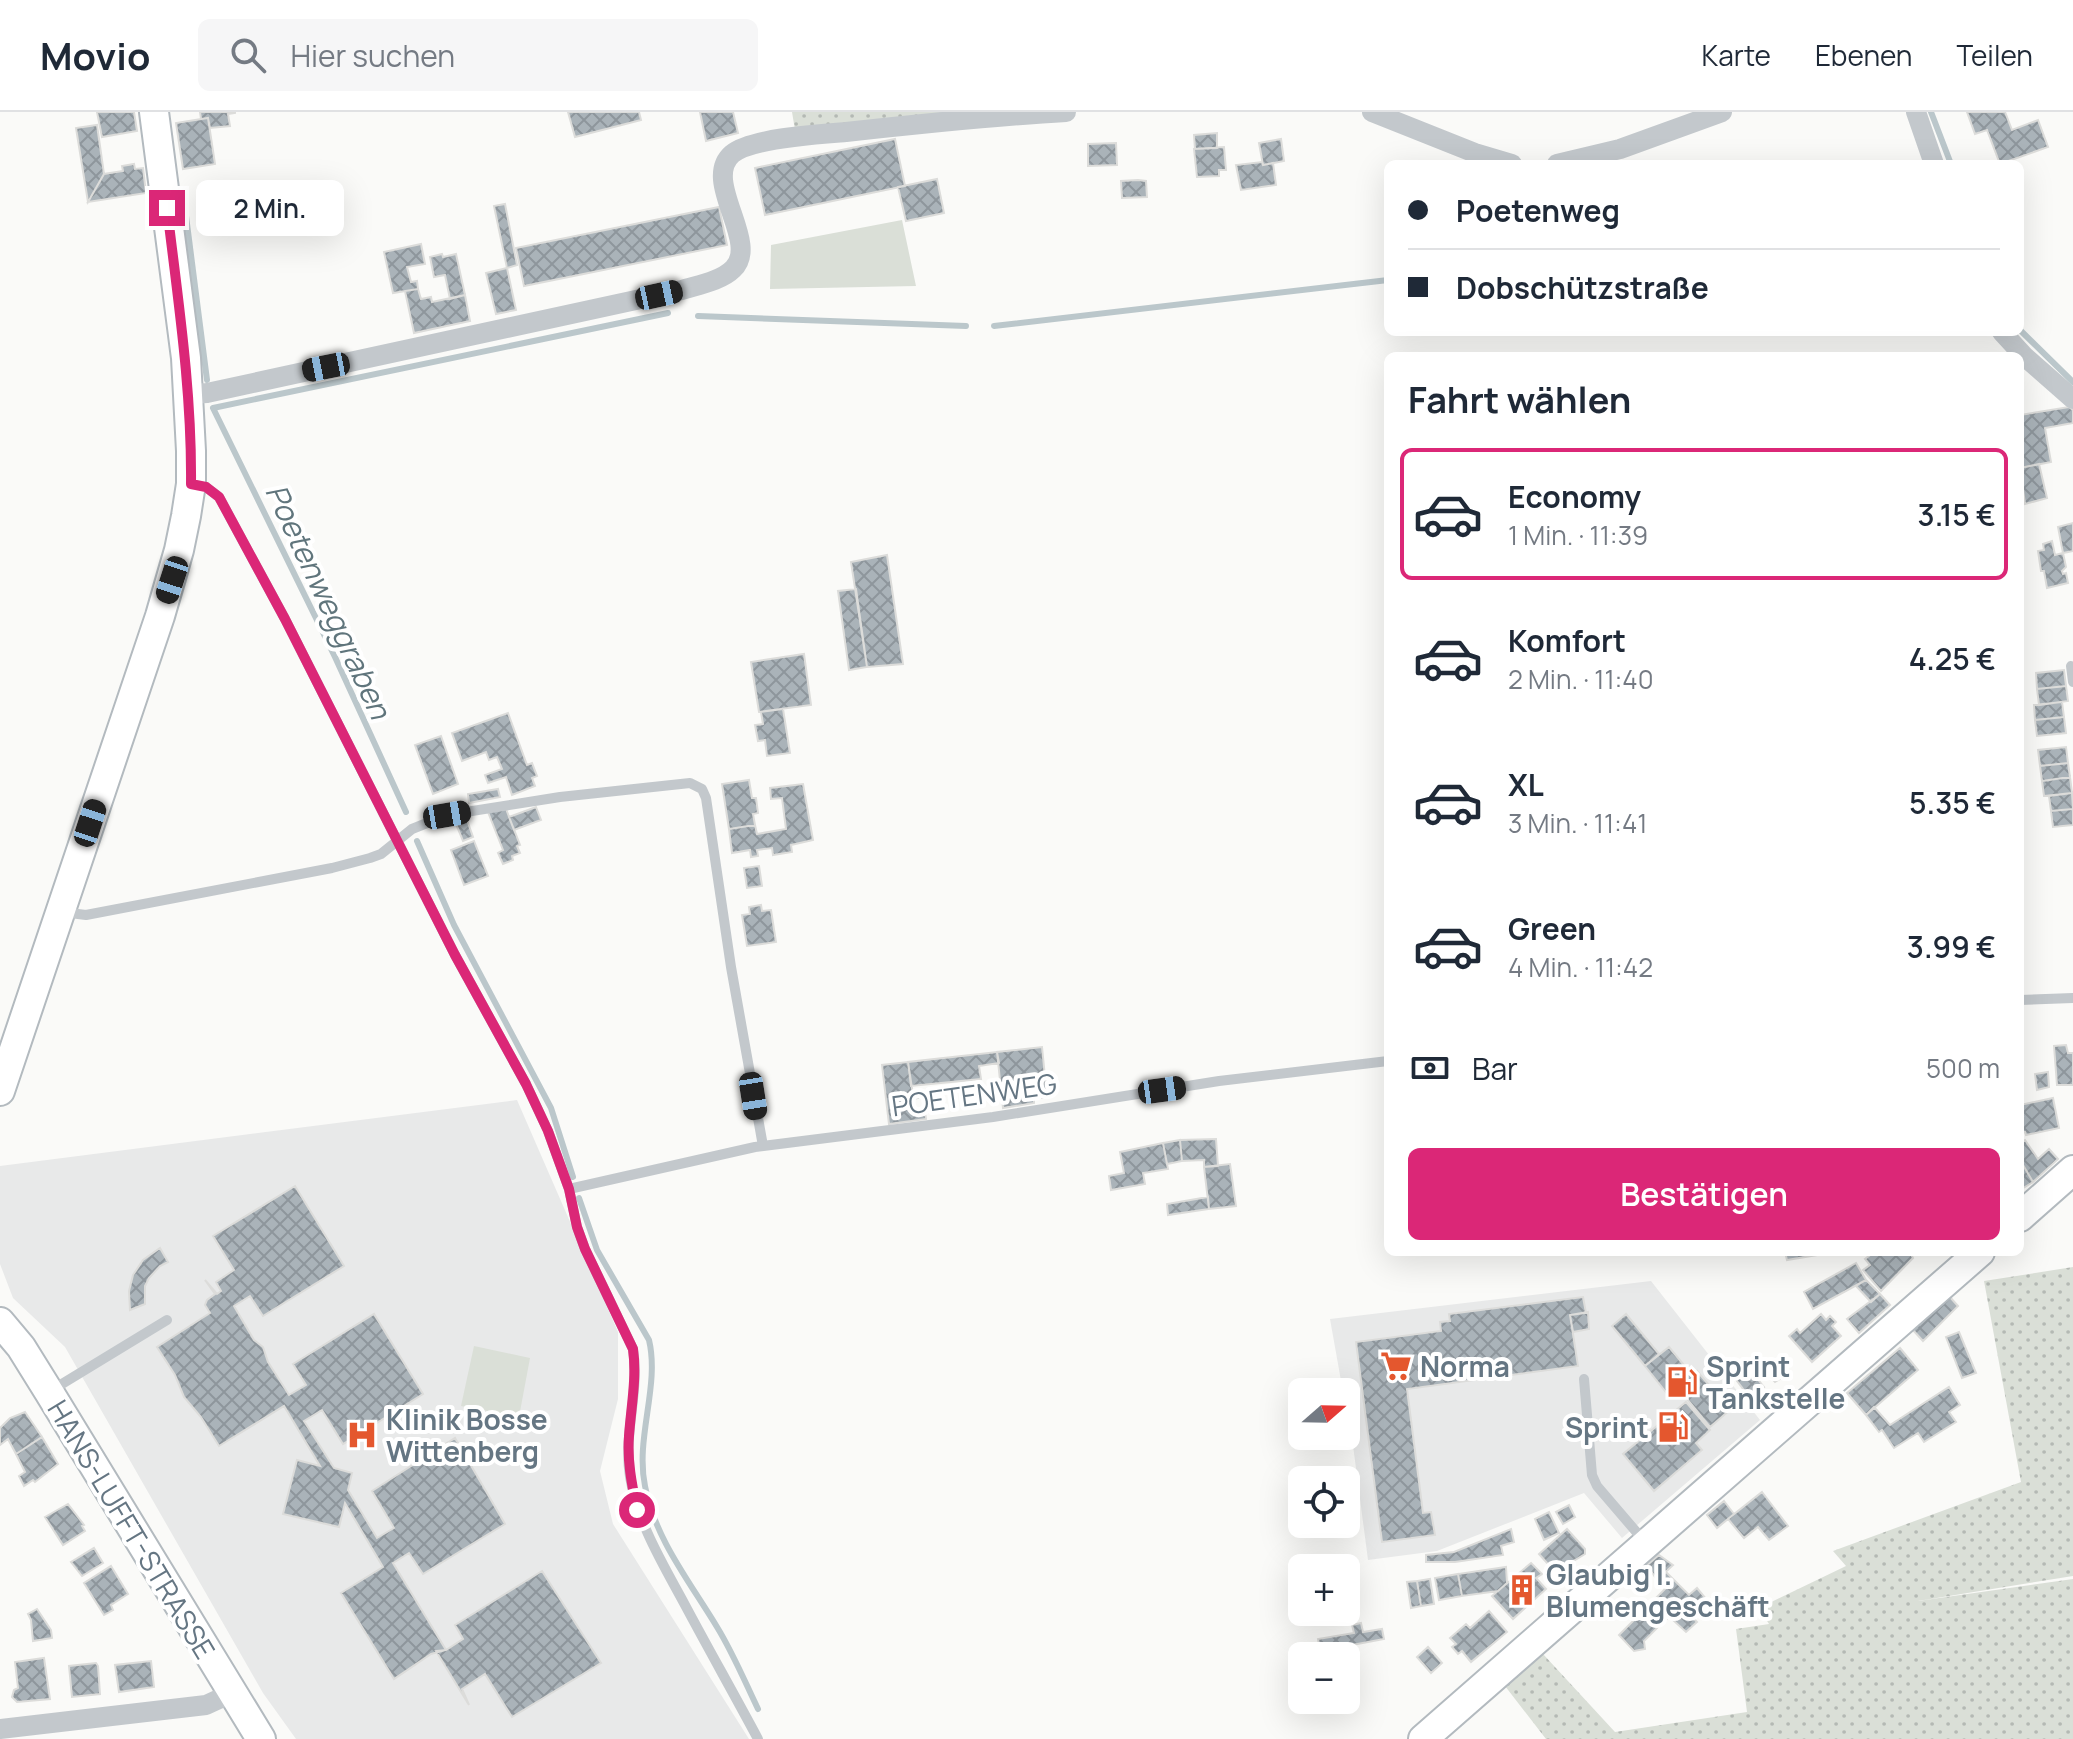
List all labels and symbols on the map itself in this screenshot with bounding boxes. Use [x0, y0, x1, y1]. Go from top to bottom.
callout: 2 Min. [195, 180, 343, 236]
route end [149, 190, 185, 226]
car [633, 278, 685, 312]
car [300, 351, 352, 383]
water label: Poetenweggraben [257, 477, 402, 726]
car [153, 553, 191, 607]
car [71, 796, 109, 850]
car [421, 799, 473, 831]
street label: POETENWEG [889, 1064, 1059, 1124]
car [737, 1070, 769, 1122]
car [1137, 1075, 1187, 1105]
place label: Norma [1420, 1347, 1510, 1385]
place label: Sprint Tankstelle [1706, 1347, 1845, 1417]
supermarket icon: Norma [1379, 1349, 1413, 1383]
fuel station icon: Sprint Tankstelle [1665, 1365, 1699, 1399]
north arrow [1288, 1378, 1360, 1450]
street label: HANS-LUFFT-STRASSE [40, 1393, 224, 1665]
place label: Klinik Bosse Wittenberg [386, 1400, 548, 1470]
place label: Sprint [1565, 1408, 1649, 1446]
fuel station icon: Sprint [1656, 1410, 1690, 1444]
hospital icon: Klinik Bosse Wittenberg [345, 1418, 379, 1452]
route start [619, 1492, 655, 1528]
place label: Glaubig I. Blumengeschäft [1546, 1555, 1770, 1625]
building icon: Glaubig I. Blumengeschäft [1505, 1573, 1539, 1607]

